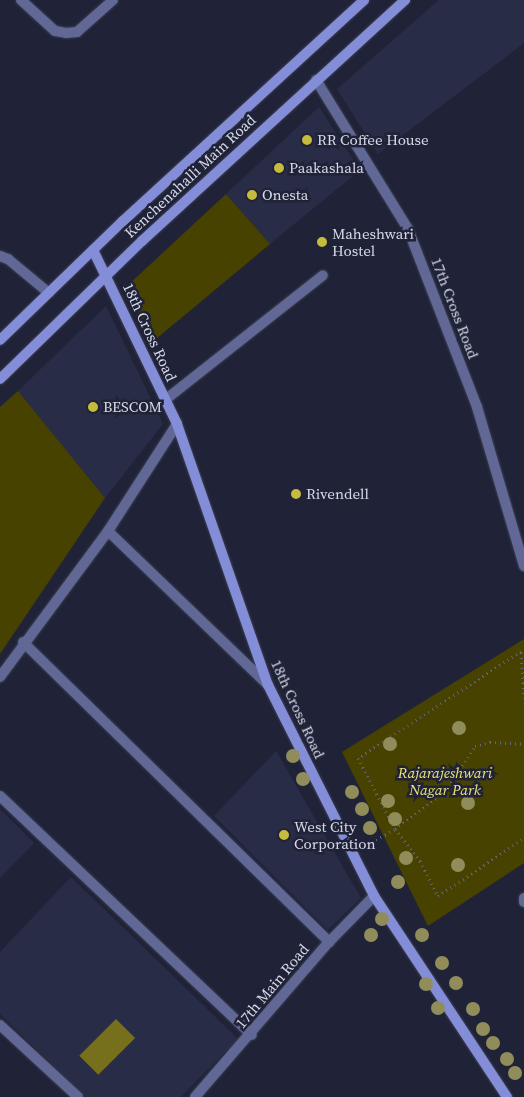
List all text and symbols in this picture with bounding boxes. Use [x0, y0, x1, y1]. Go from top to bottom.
street label: Kenchenahalli Main Road [121, 111, 259, 241]
place label: RR Coffee House [317, 131, 429, 149]
marker: RR Coffee House [301, 134, 313, 146]
place label: Paakashala [289, 159, 364, 177]
marker: Paakashala [273, 162, 285, 174]
place label: Onesta [262, 186, 308, 204]
marker: Onesta [246, 189, 258, 201]
place label: Maheshwari Hostel [332, 224, 414, 259]
marker: Maheshwari Hostel [316, 236, 328, 248]
street label: 17th Cross Road [427, 255, 483, 361]
street label: 18th Cross Road [119, 280, 181, 384]
place label: BESCOM [103, 398, 162, 416]
marker: BESCOM [87, 401, 99, 413]
place label: Rivendell [306, 485, 369, 503]
marker: Rivendell [290, 488, 302, 500]
street label: 18th Cross Road [267, 657, 329, 761]
park label: Rajarajeshwari Nagar Park [398, 763, 492, 798]
place label: West City Corporation [294, 817, 376, 852]
marker: West City Corporation [278, 829, 290, 841]
street label: 17th Main Road [232, 940, 312, 1032]

